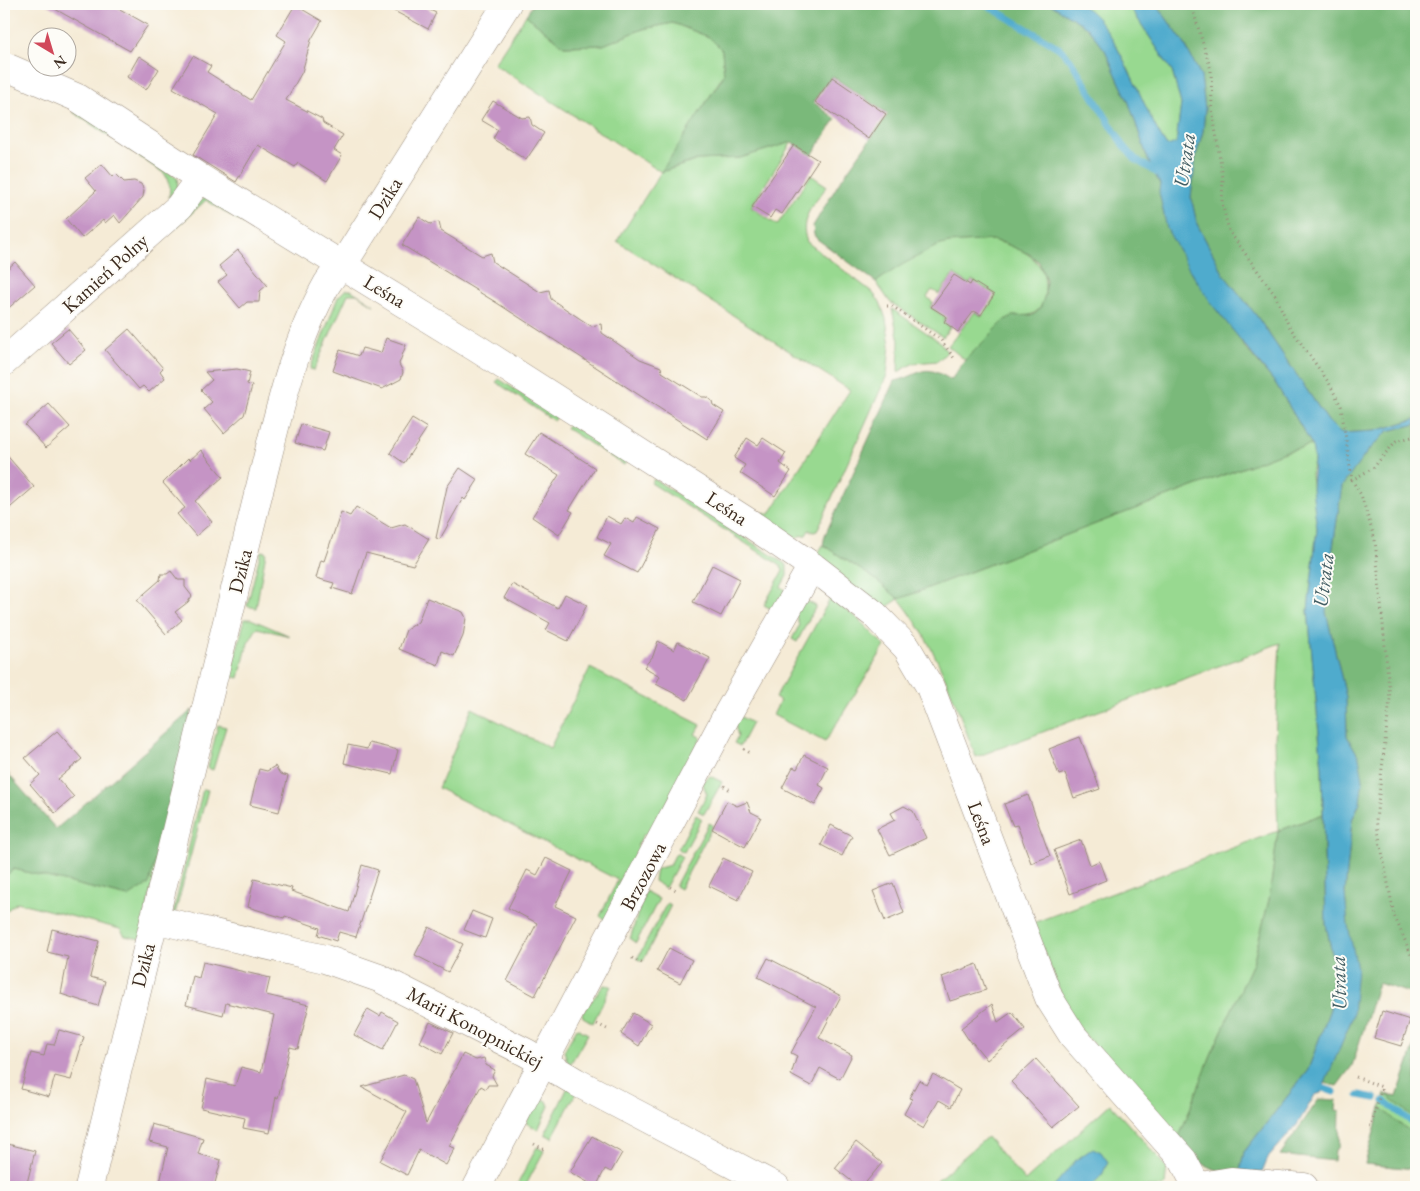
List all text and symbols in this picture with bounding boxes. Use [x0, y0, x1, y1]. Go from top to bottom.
north arrow [28, 28, 78, 78]
text: N [49, 52, 70, 73]
water label: Utrata [1167, 131, 1201, 189]
street label: Dzika [362, 172, 408, 224]
street label: Kamień Polny [56, 227, 154, 319]
street label: Leśna [359, 268, 411, 314]
street label: Leśna [701, 485, 753, 531]
street label: Dzika [222, 546, 258, 596]
water label: Utrata [1306, 551, 1340, 609]
street label: Leśna [962, 798, 1002, 848]
street label: Brzozowa [614, 837, 672, 915]
street label: Dzika [125, 940, 161, 990]
water label: Utrata [1324, 955, 1352, 1011]
street label: Marii Konopnickiej [402, 980, 548, 1074]

